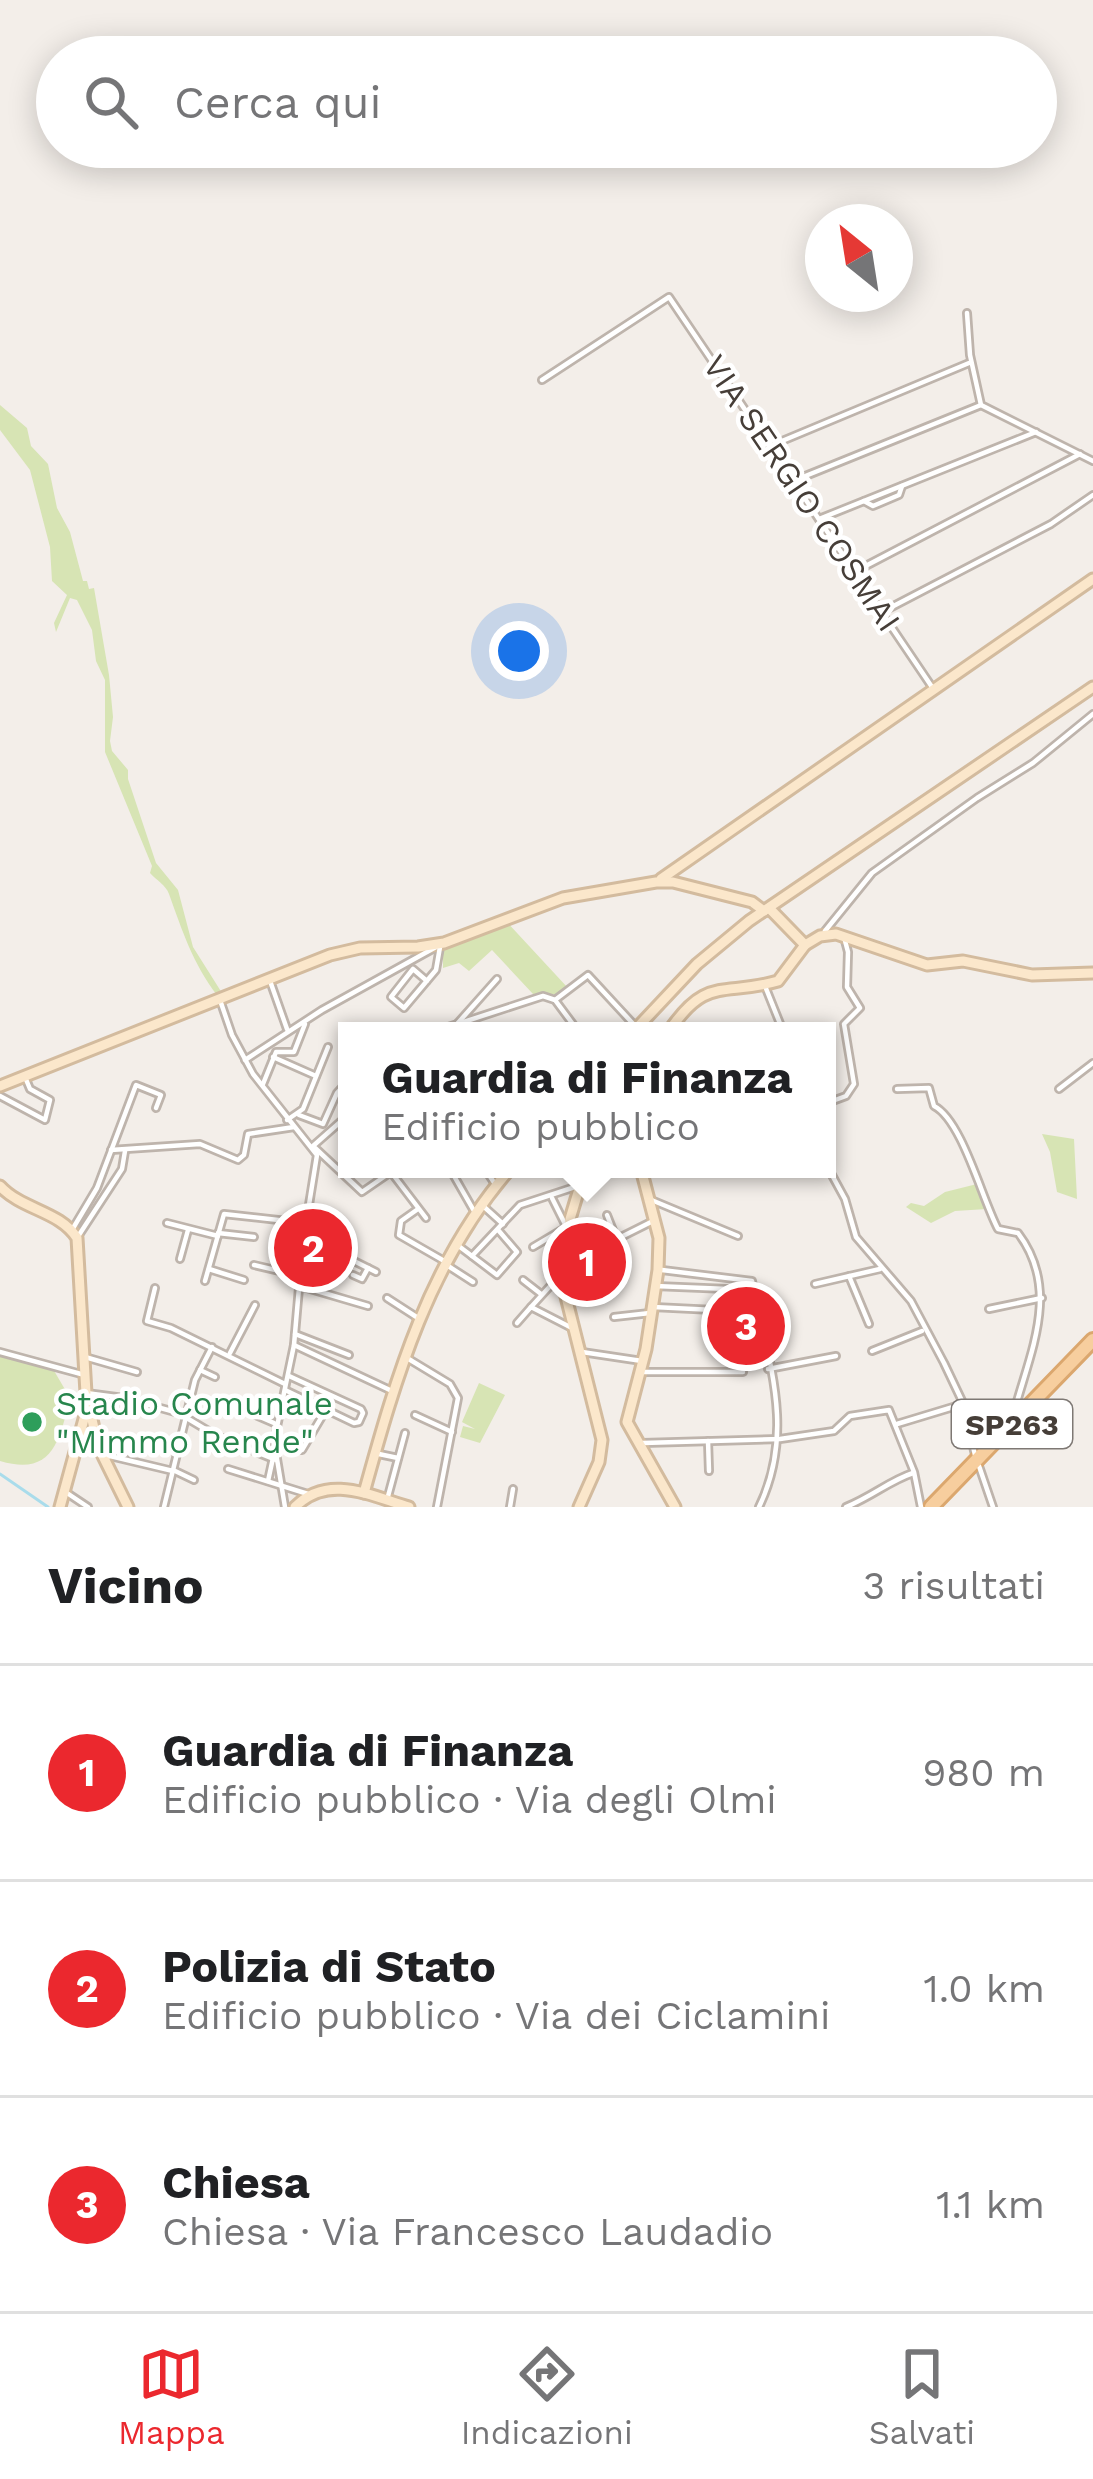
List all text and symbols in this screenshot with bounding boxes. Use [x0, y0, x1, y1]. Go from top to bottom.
search box [36, 36, 1057, 168]
icon: search [78, 69, 144, 135]
text: Cerca qui [174, 76, 381, 129]
north arrow [805, 204, 913, 312]
street label: VIA SERGIO COSMAI [695, 348, 909, 638]
your location [489, 621, 549, 681]
popup [338, 1022, 836, 1178]
text: Guardia di Finanza [381, 1051, 793, 1104]
text: Edificio pubblico [381, 1104, 700, 1149]
pin: 2 [274, 1203, 352, 1293]
pin: 1 [548, 1217, 626, 1307]
pin: 3 [707, 1281, 785, 1371]
place label: Stadio Comunale "Mimmo Rende" [56, 1384, 333, 1461]
road number: SP263 [952, 1400, 1072, 1448]
marker: Stadio Comunale "Mimmo Rende" [19, 1409, 45, 1435]
text: Vicino [48, 1556, 204, 1615]
text: 3 risultati [863, 1563, 1045, 1608]
text: Guardia di Finanza [162, 1724, 573, 1777]
text: 1 [79, 1750, 95, 1795]
text: 980 m [922, 1750, 1045, 1795]
text: Edificio pubblico · Via degli Olmi [162, 1777, 777, 1822]
text: Polizia di Stato [162, 1940, 496, 1993]
text: 2 [75, 1966, 99, 2011]
text: 1.0 km [924, 1966, 1045, 2011]
text: Edificio pubblico · Via dei Ciclamini [162, 1993, 830, 2038]
text: Chiesa [162, 2156, 310, 2209]
text: 3 [75, 2182, 99, 2227]
text: 1.1 km [936, 2182, 1045, 2227]
text: Chiesa · Via Francesco Laudadio [162, 2209, 773, 2254]
tab: Mappa [118, 2341, 225, 2452]
tab: Indicazioni [461, 2341, 633, 2452]
tab: Salvati [869, 2341, 975, 2452]

